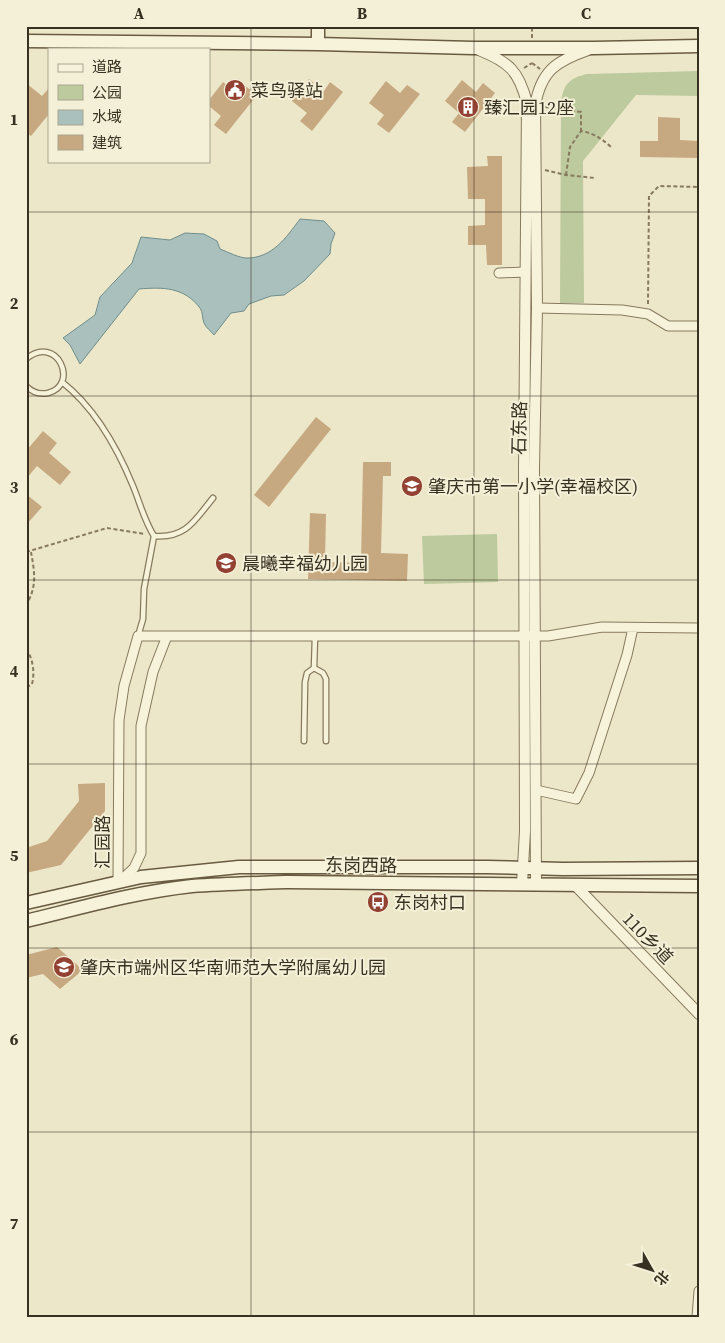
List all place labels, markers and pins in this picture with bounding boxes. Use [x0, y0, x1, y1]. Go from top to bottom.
public building icon: 菜鸟驿站 [223, 78, 247, 102]
place label: 菜鸟驿站 [251, 78, 323, 103]
building icon: 臻汇园12座 [456, 95, 480, 119]
place label: 臻汇园12座 [484, 95, 574, 120]
school or university icon: 肇庆市第一小学(幸福校区) [400, 474, 424, 498]
place label: 肇庆市第一小学(幸福校区) [428, 474, 638, 499]
school or university icon: 晨曦幸福幼儿园 [214, 551, 238, 575]
place label: 晨曦幸福幼儿园 [242, 551, 368, 576]
bus stop icon: 东岗村口 [366, 890, 390, 914]
place label: 东岗村口 [394, 890, 466, 915]
school or university icon: 肇庆市端州区华南师范大学附属幼儿园 [52, 955, 76, 979]
place label: 肇庆市端州区华南师范大学附属幼儿园 [80, 955, 386, 980]

